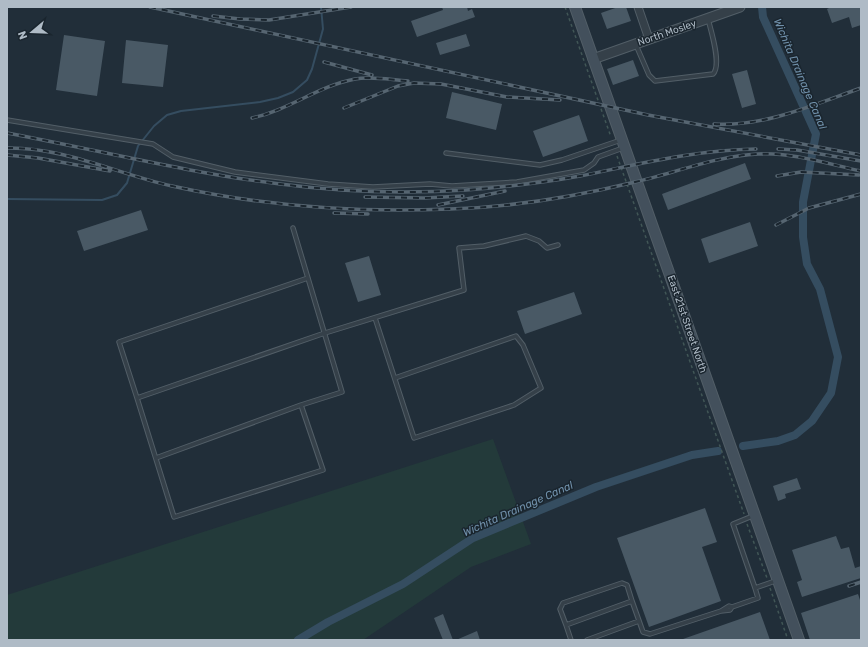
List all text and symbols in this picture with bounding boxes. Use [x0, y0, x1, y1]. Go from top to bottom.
north arrow [12, 12, 52, 52]
street label: North Mosley [636, 17, 698, 49]
water label: Wichita Drainage Canal [771, 17, 829, 132]
text: N [16, 29, 30, 41]
street label: East 21st Street North [665, 274, 709, 374]
water label: Wichita Drainage Canal [461, 479, 575, 539]

